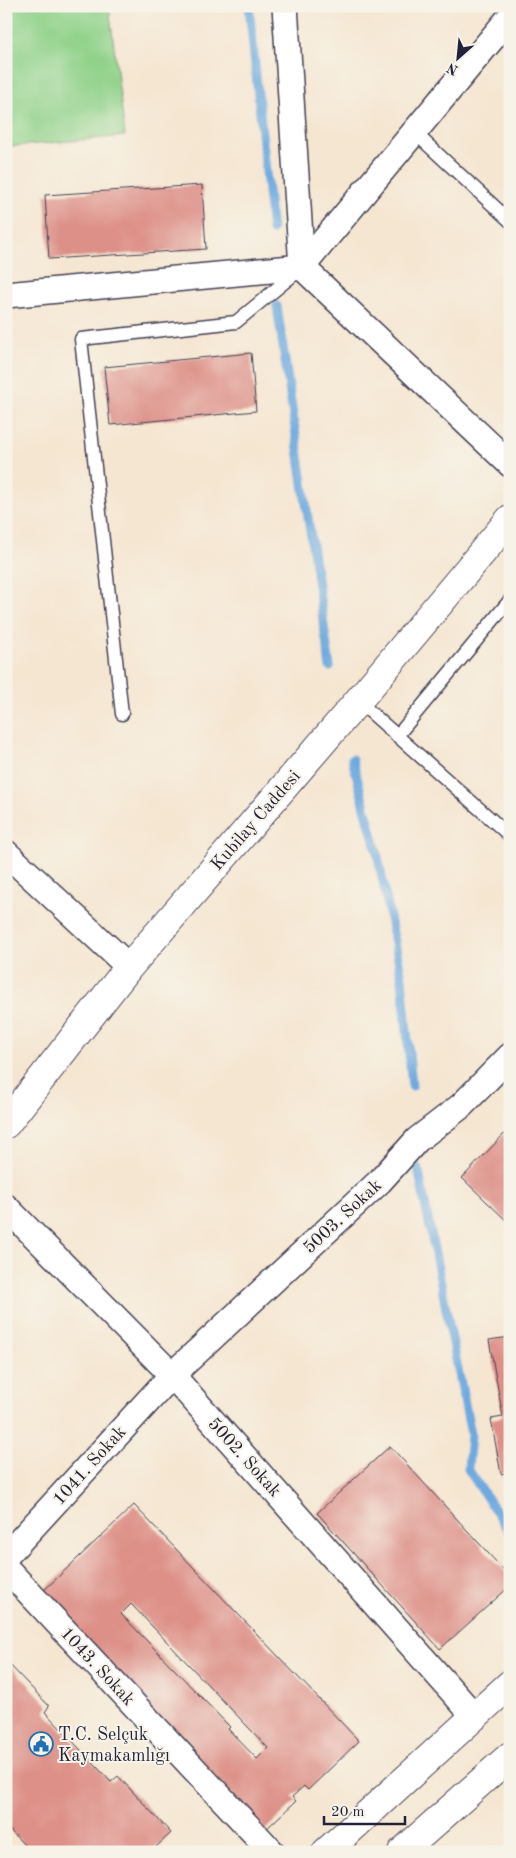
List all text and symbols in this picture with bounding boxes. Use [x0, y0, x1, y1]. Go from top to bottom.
north arrow [434, 32, 484, 82]
text: N [444, 60, 460, 77]
street label: Kubilay Caddesi [208, 767, 304, 874]
street label: 5003. Sokak [300, 1176, 385, 1257]
street label: 5002. Sokak [204, 1415, 284, 1501]
street label: 1041. Sokak [50, 1423, 130, 1509]
street label: 1043. Sokak [57, 1624, 138, 1709]
place label: T.C. Selçuk Kaymakamlığı [58, 1726, 170, 1765]
public building icon: T.C. Selçuk Kaymakamlığı [28, 1731, 54, 1757]
scale bar [324, 1793, 405, 1825]
text: 20 m [331, 1805, 365, 1820]

